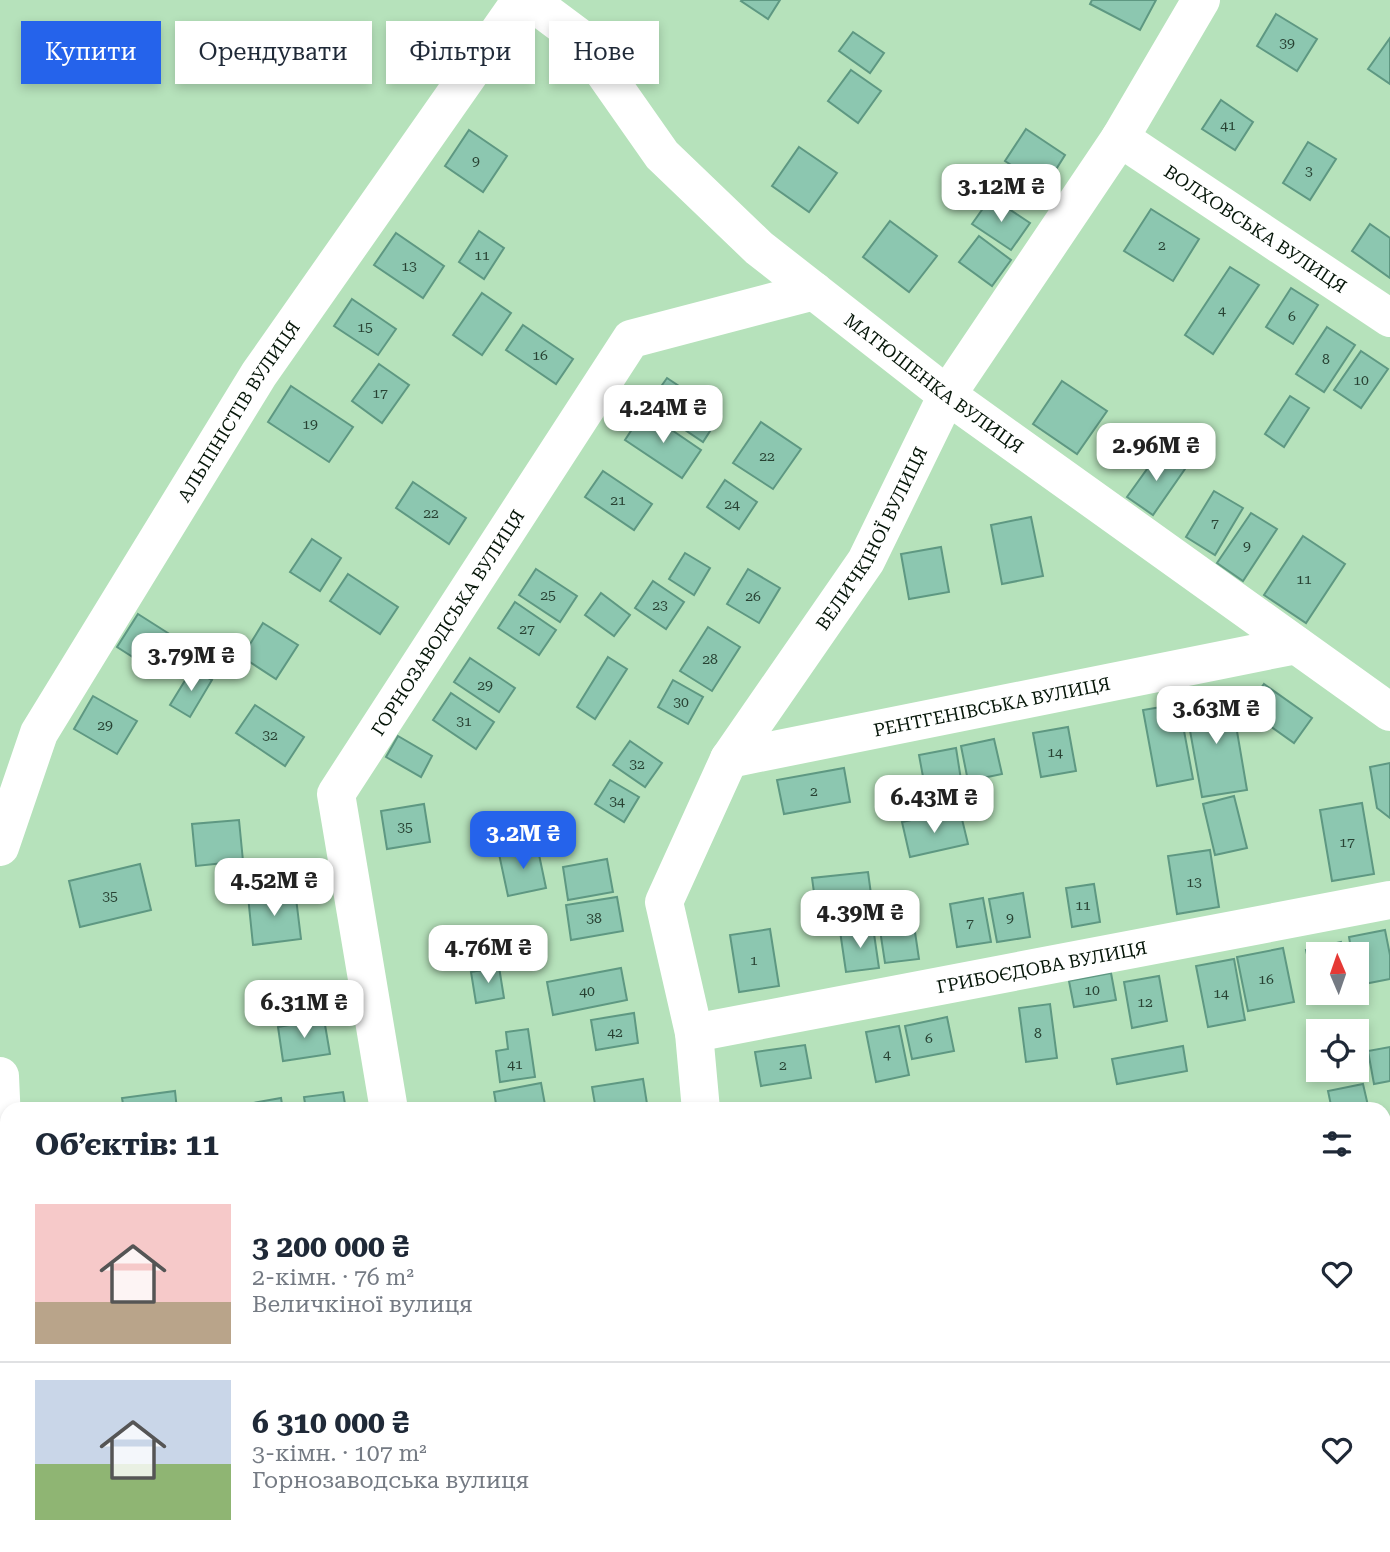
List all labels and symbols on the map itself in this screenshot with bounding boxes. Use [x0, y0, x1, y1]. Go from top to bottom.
house number: 39 [1279, 35, 1295, 51]
house number: 41 [1220, 117, 1236, 133]
house number: 9 [472, 153, 480, 169]
street label: ВОЛХОВСЬКА ВУЛИЦЯ [1160, 160, 1351, 297]
house number: 3 [1305, 163, 1313, 179]
pin: 3.12M ₴ [936, 164, 1066, 224]
house number: 2 [1158, 237, 1166, 253]
house number: 11 [474, 247, 490, 263]
house number: 13 [401, 258, 417, 274]
house number: 4 [1218, 302, 1226, 318]
house number: 6 [1288, 308, 1296, 324]
street label: МАТЮШЕНКА ВУЛИЦЯ [841, 309, 1028, 457]
street label: АЛЬПІНІСТІВ ВУЛИЦЯ [173, 317, 304, 505]
house number: 15 [357, 319, 373, 335]
house number: 16 [532, 347, 548, 363]
house number: 8 [1322, 351, 1330, 367]
house number: 10 [1353, 372, 1369, 388]
house number: 17 [372, 385, 388, 401]
pin: 4.24M ₴ [598, 386, 728, 445]
house number: 19 [302, 416, 318, 432]
pin: 2.96M ₴ [1091, 424, 1221, 483]
street label: ВЕЛИЧКІНОЇ ВУЛИЦЯ [811, 443, 931, 634]
house number: 22 [759, 448, 775, 464]
house number: 21 [610, 492, 626, 508]
house number: 24 [724, 496, 740, 512]
house number: 22 [423, 505, 439, 521]
street label: ГОРНОЗАВОДСЬКА ВУЛИЦЯ [366, 506, 528, 739]
house number: 7 [1211, 515, 1219, 531]
house number: 9 [1243, 538, 1251, 554]
house number: 11 [1296, 571, 1312, 587]
house number: 25 [540, 587, 556, 603]
house number: 26 [745, 588, 761, 604]
house number: 23 [652, 597, 668, 613]
house number: 27 [519, 621, 535, 637]
pin: 3.79M ₴ [126, 634, 256, 693]
house number: 28 [702, 651, 718, 667]
street label: РЕНТГЕНІВСЬКА ВУЛИЦЯ [872, 672, 1112, 740]
house number: 29 [477, 677, 493, 693]
pin: 3.63M ₴ [1151, 686, 1281, 746]
house number: 30 [673, 694, 689, 710]
house number: 31 [456, 713, 472, 729]
house number: 29 [97, 717, 113, 733]
house number: 32 [262, 727, 278, 743]
house number: 14 [1047, 744, 1063, 760]
house number: 32 [629, 756, 645, 772]
pin: 6.43M ₴ [869, 776, 999, 835]
house number: 2 [810, 783, 818, 799]
house number: 34 [609, 793, 625, 809]
pin: 3.2M ₴ [466, 812, 580, 871]
house number: 35 [397, 819, 413, 835]
house number: 17 [1339, 834, 1355, 850]
pin: 4.52M ₴ [209, 858, 339, 918]
house number: 13 [1186, 874, 1202, 890]
house number: 35 [102, 888, 118, 904]
pin: 4.39M ₴ [795, 890, 925, 950]
house number: 11 [1075, 897, 1091, 913]
house number: 38 [586, 910, 602, 926]
house number: 9 [1006, 910, 1014, 926]
house number: 7 [966, 915, 974, 931]
pin: 4.76M ₴ [423, 926, 553, 985]
street label: ГРИБОЄДОВА ВУЛИЦЯ [935, 936, 1149, 997]
north arrow [1306, 942, 1368, 1004]
house number: 1 [750, 952, 758, 968]
house number: 16 [1258, 971, 1274, 987]
pin: 6.31M ₴ [239, 981, 369, 1040]
house number: 10 [1084, 982, 1100, 998]
house number: 40 [579, 983, 595, 999]
house number: 14 [1213, 985, 1229, 1001]
house number: 12 [1137, 994, 1153, 1010]
house number: 42 [607, 1024, 623, 1040]
house number: 8 [1034, 1025, 1042, 1041]
house number: 6 [925, 1030, 933, 1046]
house number: 4 [883, 1046, 891, 1062]
house number: 41 [507, 1056, 523, 1072]
house number: 2 [779, 1057, 787, 1073]

